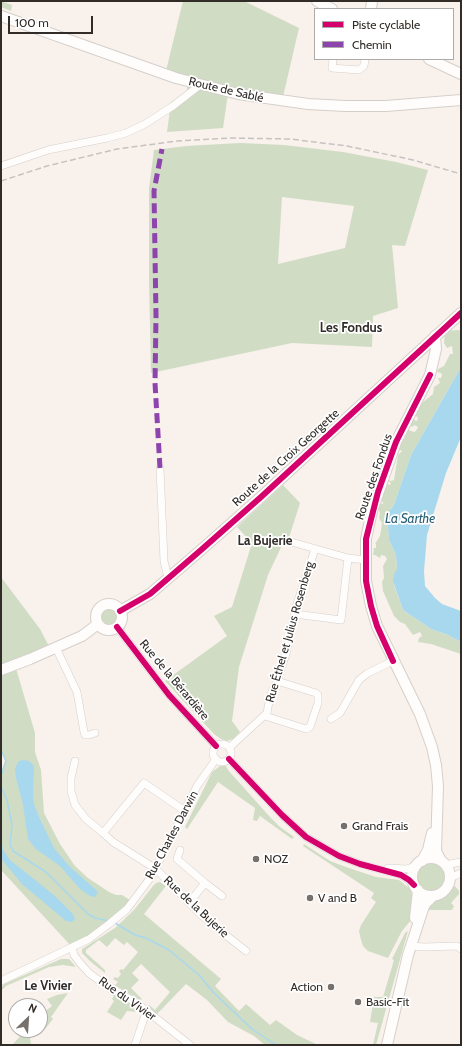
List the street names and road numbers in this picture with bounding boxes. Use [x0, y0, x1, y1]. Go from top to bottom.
street label: Route de Sablé [187, 74, 265, 106]
street label: Route de la Croix Georgette [230, 406, 342, 510]
street label: Route des Fondus [353, 432, 395, 522]
street label: Rue Éthel et Julius Rosenberg [263, 560, 317, 704]
street label: Rue de la Bérardière [136, 637, 212, 723]
street label: Rue Charles Darwin [143, 788, 201, 882]
street label: Rue de la Bujerie [161, 873, 231, 941]
street label: Rue du Vivier [96, 974, 158, 1024]

